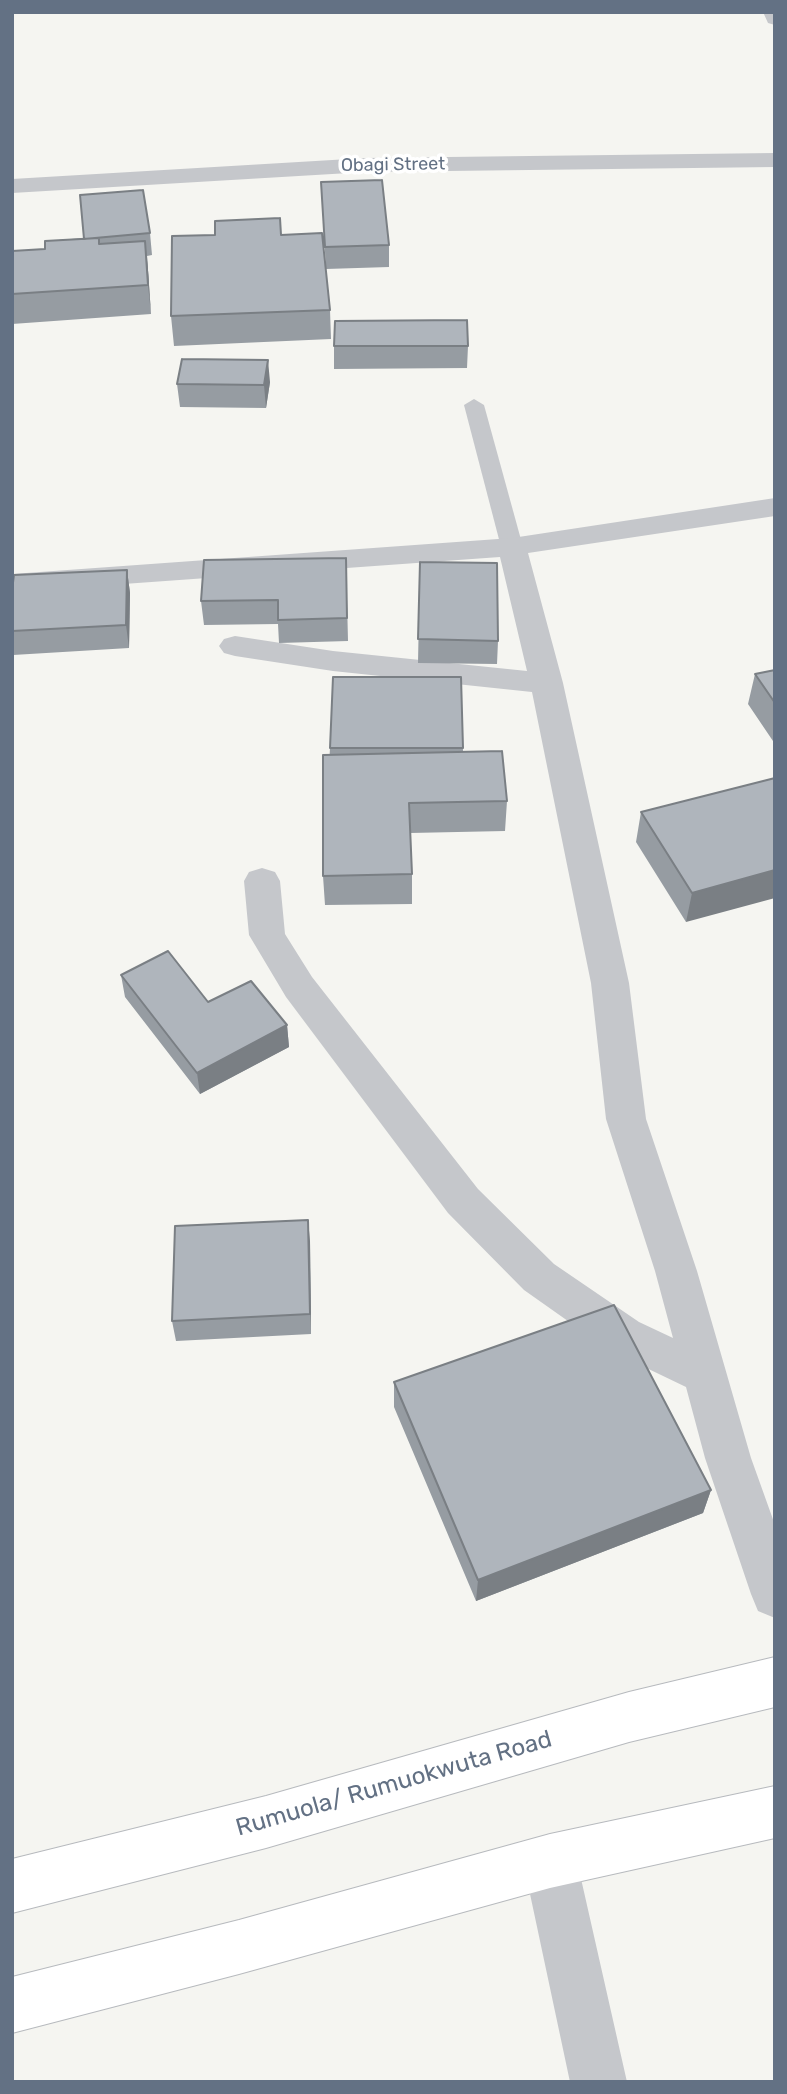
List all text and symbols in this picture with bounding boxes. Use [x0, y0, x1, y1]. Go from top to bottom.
street label: Obagi Street [341, 153, 445, 177]
street label: Rumuola/ Rumuokwuta Road [233, 1725, 555, 1843]

